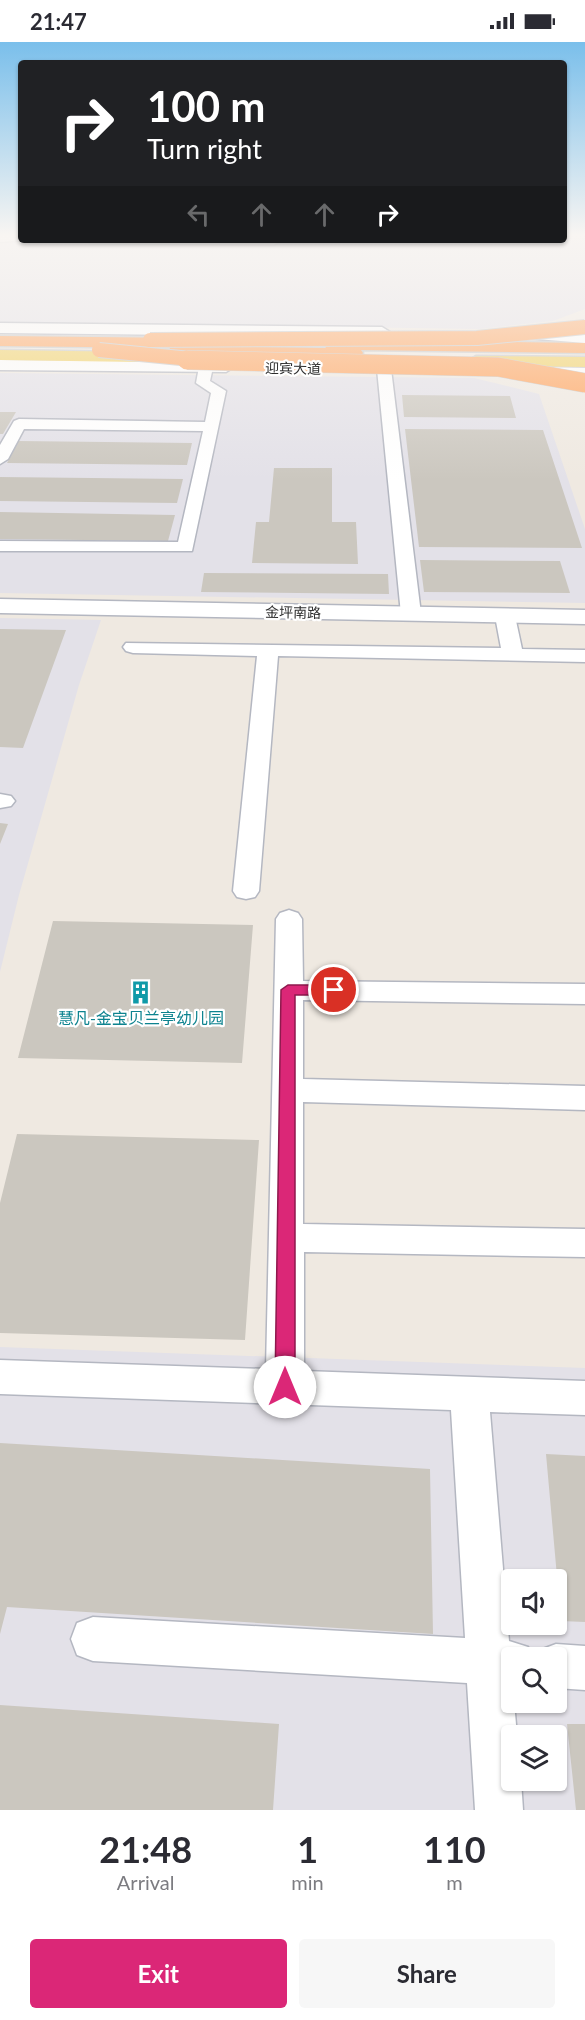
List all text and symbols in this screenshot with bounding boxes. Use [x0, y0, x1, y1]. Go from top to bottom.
text: 21:47 [30, 8, 87, 35]
text: 100 m [147, 81, 265, 131]
icon: right [48, 84, 126, 162]
text: Turn right [147, 132, 262, 165]
icon: left [182, 198, 215, 231]
icon: ahead [245, 198, 278, 231]
icon: ahead [308, 198, 341, 231]
icon: right [371, 198, 404, 231]
street label: 迎宾大道 [265, 359, 321, 377]
street label: 金坪南路 [265, 603, 321, 621]
pin [308, 964, 359, 1015]
icon: arrive [317, 973, 350, 1006]
building icon: 慧凡-金宝贝兰亭幼儿园 [128, 979, 154, 1005]
place label: 慧凡-金宝贝兰亭幼儿园 [58, 1008, 224, 1027]
position arrow [253, 1355, 317, 1419]
map controls [501, 1569, 567, 1791]
button: sound [501, 1569, 567, 1635]
button: search [501, 1647, 567, 1713]
button: layers [501, 1725, 567, 1791]
text: 21:48 [99, 1827, 192, 1871]
text: 1 [297, 1827, 318, 1871]
text: 110 [423, 1827, 486, 1871]
text: Arrival [117, 1870, 174, 1894]
text: min [291, 1870, 324, 1894]
text: m [446, 1870, 463, 1894]
button: Exit [30, 1939, 287, 2008]
button: Share [299, 1939, 555, 2008]

